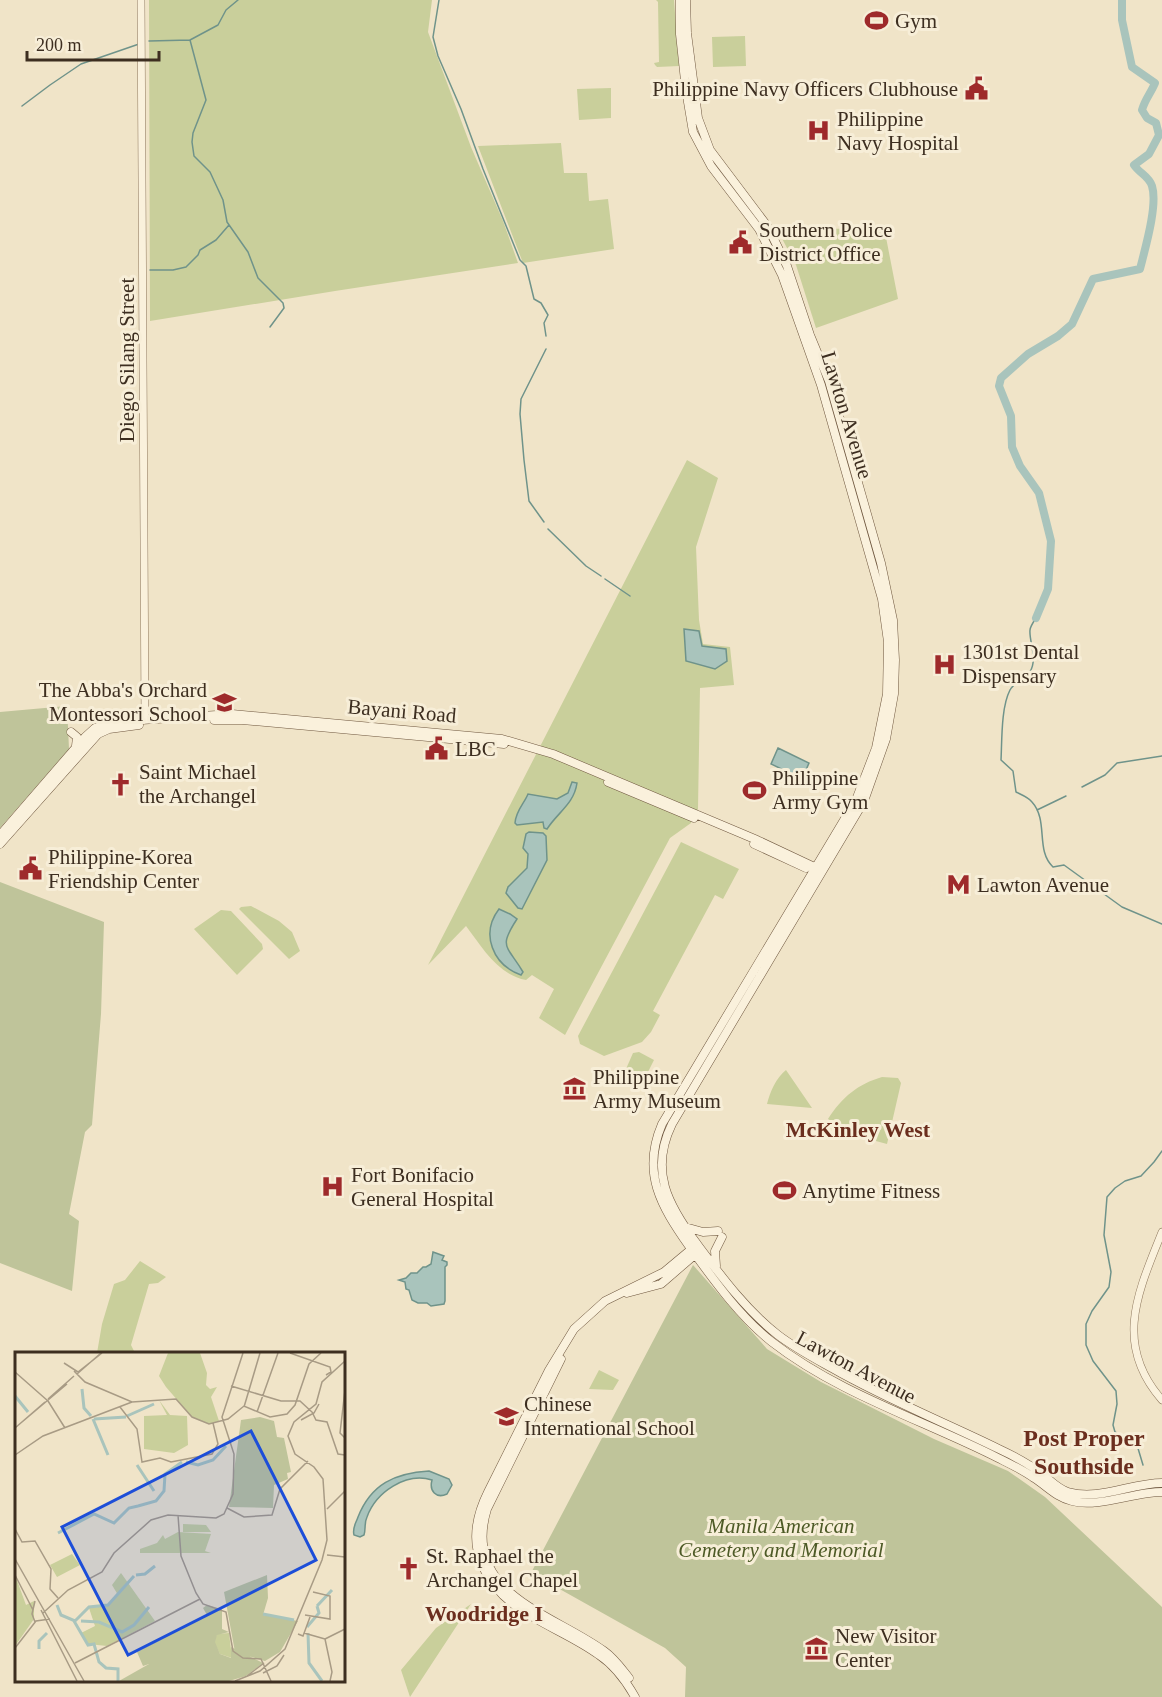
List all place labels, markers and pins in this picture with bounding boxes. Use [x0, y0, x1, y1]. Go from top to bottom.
sports icon: Gym [864, 8, 890, 34]
place label: Gym [895, 9, 937, 33]
public building icon: Philippine Navy Officers Clubhouse [963, 76, 989, 102]
place label: Philippine Navy Officers Clubhouse [652, 77, 958, 101]
place label: Philippine Navy Hospital [837, 107, 959, 155]
hospital icon: Philippine Navy Hospital [806, 118, 832, 144]
place label: Southern Police District Office [759, 218, 893, 266]
public building icon: Southern Police District Office [728, 229, 754, 255]
place label: 1301st Dental Dispensary [962, 640, 1079, 688]
hospital icon: 1301st Dental Dispensary [931, 651, 957, 677]
place label: The Abba's Orchard Montessori School [39, 678, 207, 726]
school or university icon: The Abba's Orchard Montessori School [212, 689, 238, 715]
public building icon: LBC [424, 736, 450, 762]
place label: LBC [455, 737, 496, 761]
place label: Saint Michael the Archangel [139, 760, 256, 808]
place label: Philippine Army Gym [772, 766, 868, 814]
church icon: Saint Michael the Archangel [108, 771, 134, 797]
sports icon: Philippine Army Gym [741, 777, 767, 803]
place label: Philippine-Korea Friendship Center [48, 845, 199, 893]
public building icon: Philippine-Korea Friendship Center [17, 856, 43, 882]
metro station icon: Lawton Avenue [946, 872, 972, 898]
place label: Lawton Avenue [977, 873, 1109, 897]
place label: Philippine Army Museum [593, 1065, 721, 1113]
museum icon: Philippine Army Museum [562, 1076, 588, 1102]
place label: Fort Bonifacio General Hospital [351, 1163, 494, 1211]
hospital icon: Fort Bonifacio General Hospital [320, 1174, 346, 1200]
sports icon: Anytime Fitness [771, 1178, 797, 1204]
place label: Anytime Fitness [802, 1179, 940, 1203]
place label: Chinese International School [524, 1392, 695, 1440]
school or university icon: Chinese International School [493, 1403, 519, 1429]
place label: St. Raphael the Archangel Chapel [426, 1544, 578, 1592]
church icon: St. Raphael the Archangel Chapel [395, 1555, 421, 1581]
place label: New Visitor Center [835, 1624, 937, 1672]
museum icon: New Visitor Center [804, 1635, 830, 1661]

